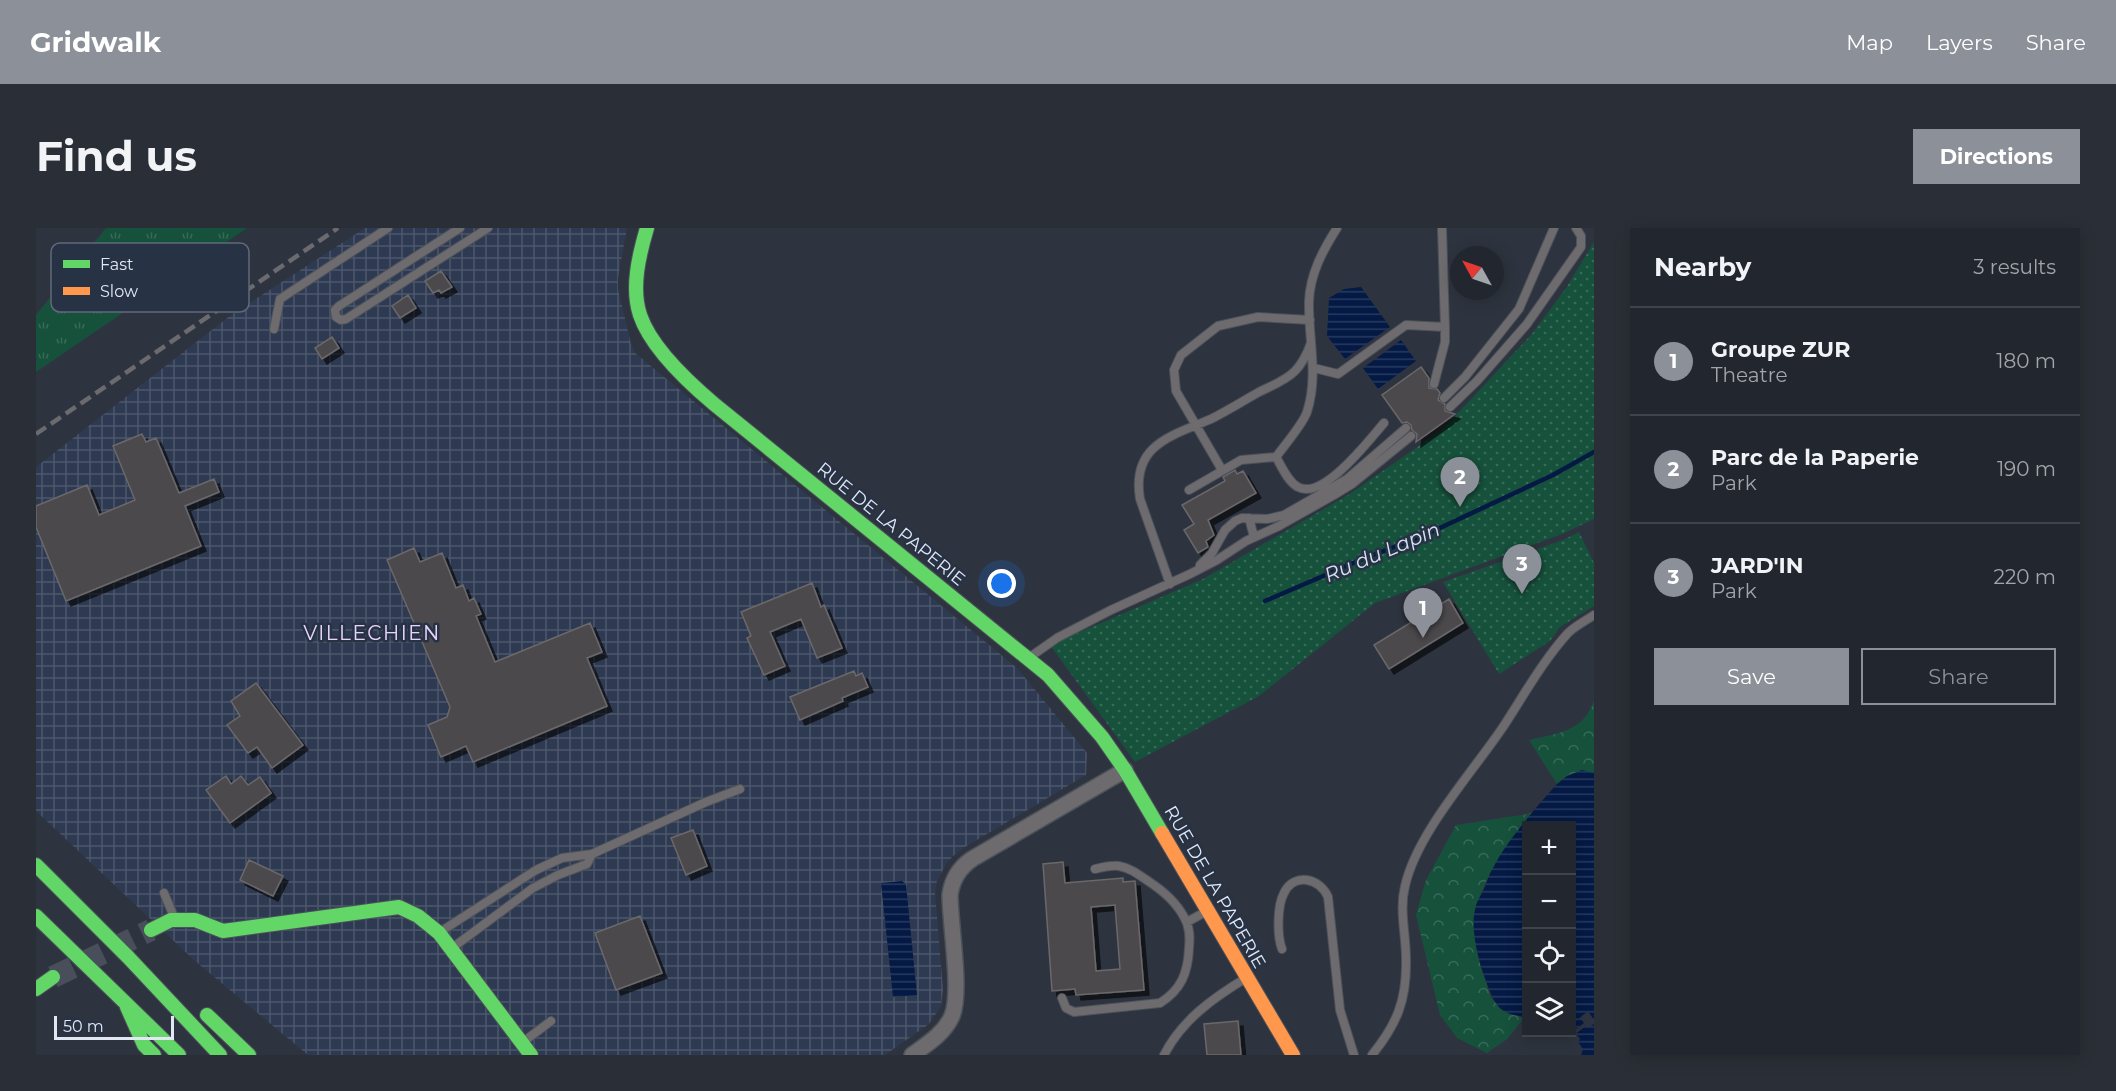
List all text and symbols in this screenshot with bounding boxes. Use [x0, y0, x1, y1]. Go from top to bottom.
text: Gridwalk [30, 25, 161, 59]
text: Map [1846, 30, 1893, 55]
text: Layers [1926, 30, 1993, 55]
text: Share [2026, 30, 2086, 55]
button: Directions [1913, 129, 2080, 184]
text: Find us [36, 130, 197, 182]
legend [51, 243, 249, 312]
north arrow [1450, 246, 1504, 300]
text: Nearby [1654, 251, 1751, 283]
text: Fast [100, 255, 134, 274]
text: 3 results [1973, 255, 2056, 279]
text: Slow [100, 282, 138, 301]
text: Groupe ZUR [1711, 336, 1850, 363]
text: 1 [1670, 349, 1677, 373]
text: 180 m [1996, 349, 2056, 373]
text: Theatre [1711, 363, 1788, 387]
text: Parc de la Paperie [1711, 444, 1919, 471]
street label: RUE DE LA PAPERIE [813, 457, 969, 591]
text: 2 [1668, 457, 1679, 481]
text: 190 m [1997, 457, 2056, 481]
pin: 2 [1440, 458, 1480, 507]
text: Park [1711, 471, 1757, 495]
water label: Ru du Lapin [1321, 517, 1443, 587]
pin: 3 [1502, 544, 1542, 594]
text: JARD'IN [1711, 552, 1804, 579]
text: 3 [1668, 565, 1679, 589]
text: 220 m [1994, 565, 2056, 589]
your location [987, 569, 1016, 598]
text: Park [1711, 579, 1757, 603]
pin: 1 [1404, 588, 1442, 638]
district label: VILLECHIEN [303, 621, 441, 645]
button: Save [1654, 648, 1849, 705]
button: Share [1861, 648, 2056, 705]
street label: RUE DE LA PAPERIE [1159, 802, 1271, 972]
map controls [1522, 821, 1576, 1037]
button: + [1522, 821, 1576, 875]
button: − [1522, 875, 1576, 929]
button: locate [1522, 929, 1576, 983]
button: layers [1522, 983, 1576, 1037]
scale bar [54, 1013, 174, 1040]
text: 50 m [63, 1017, 104, 1036]

